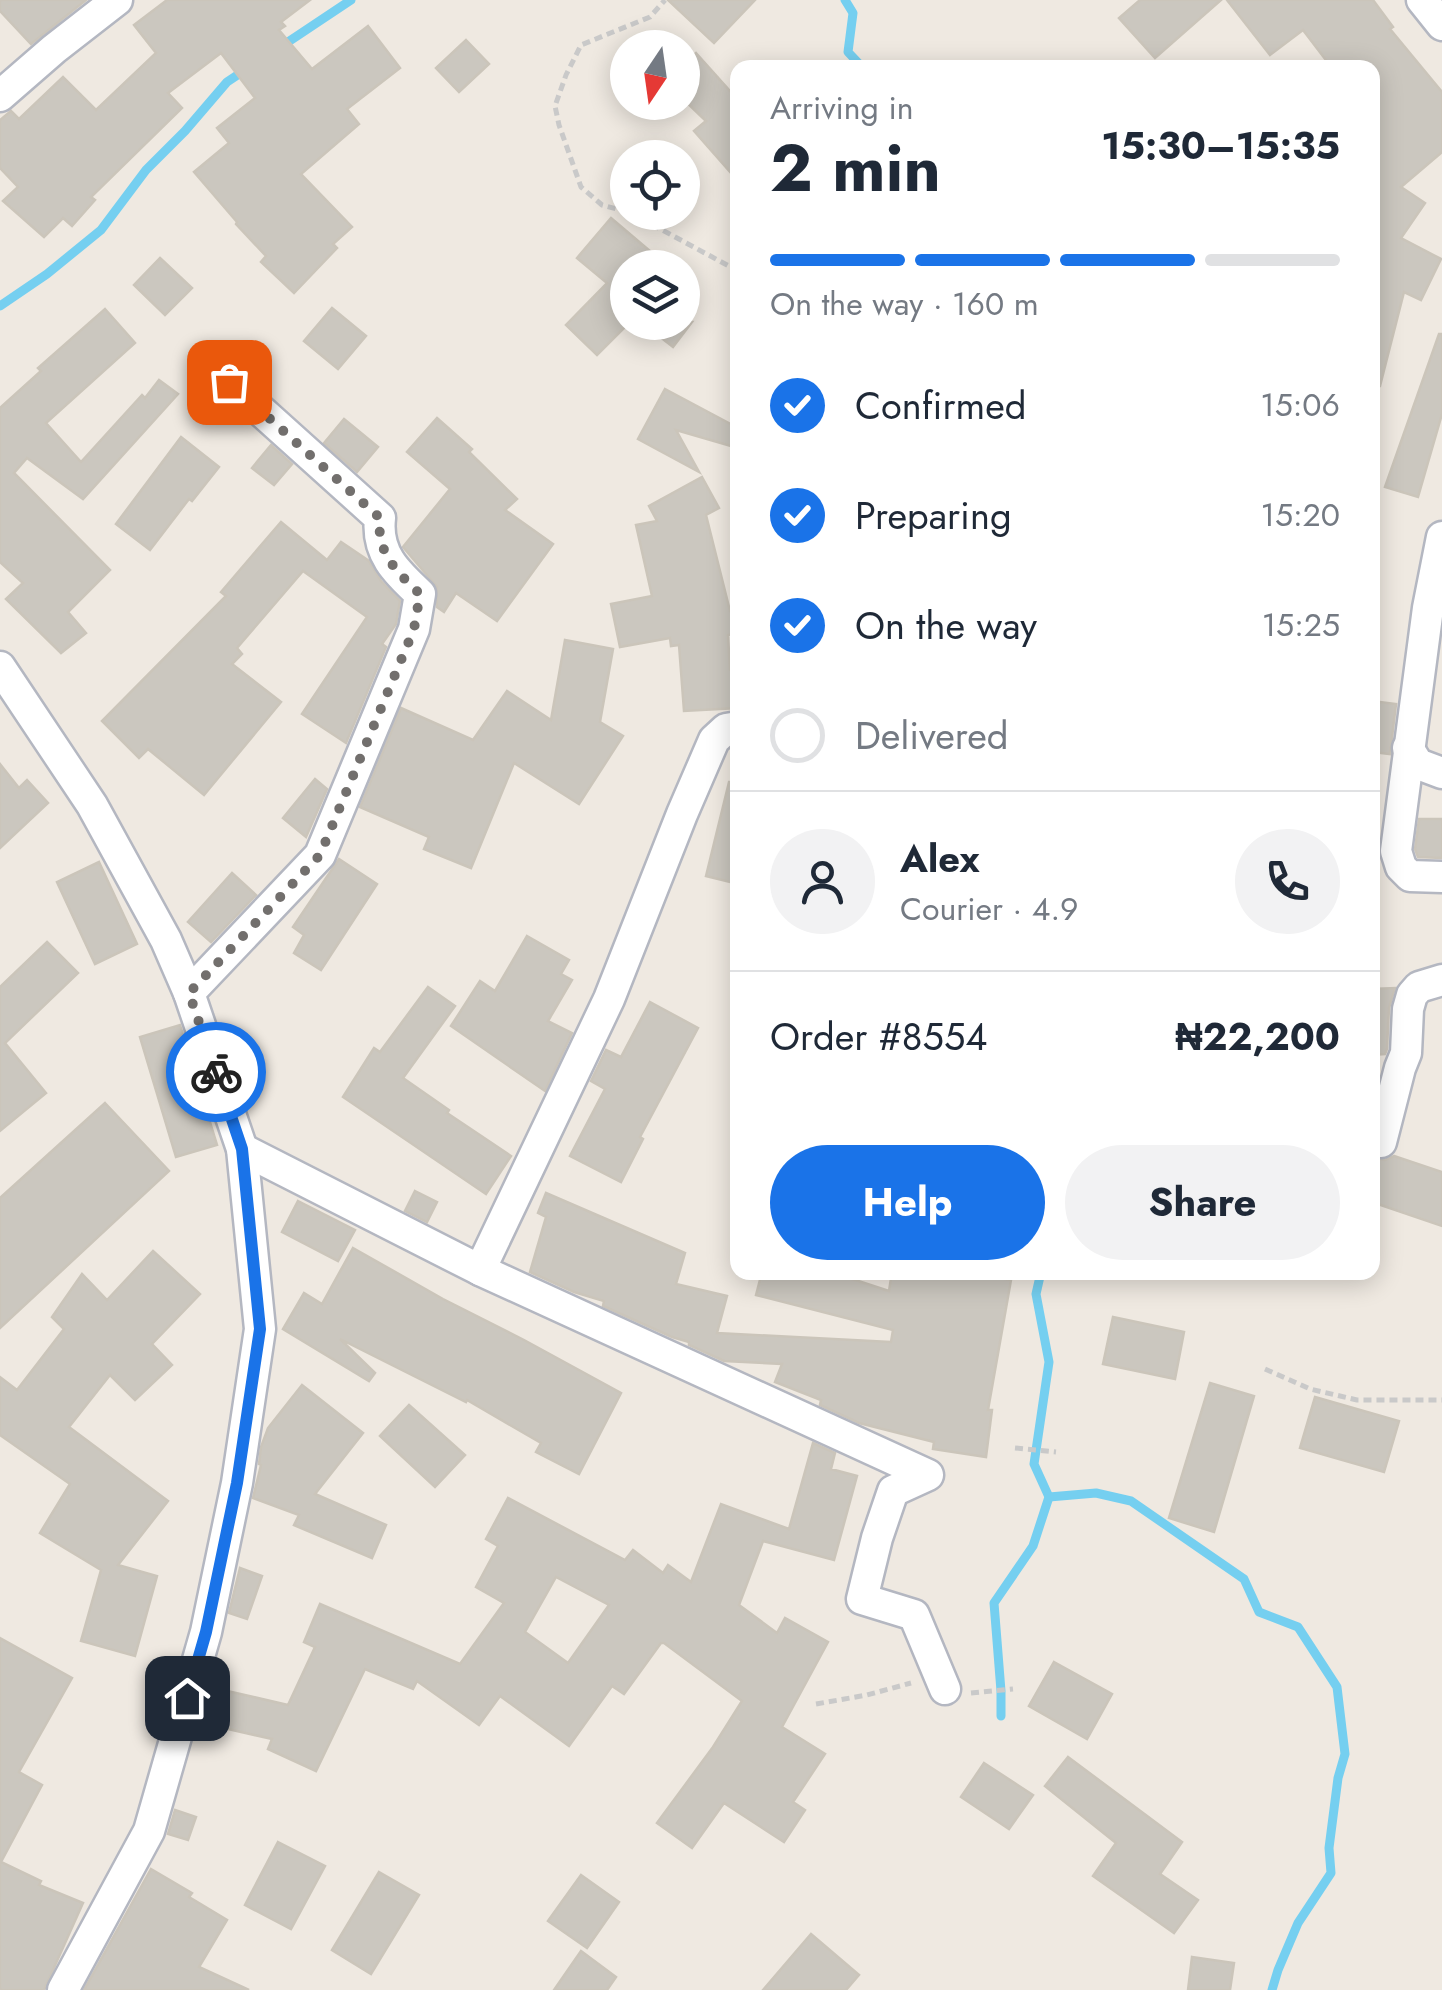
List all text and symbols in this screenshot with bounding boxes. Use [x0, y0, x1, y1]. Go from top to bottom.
north arrow [610, 30, 700, 120]
map controls [610, 30, 700, 340]
text: Arriving in [770, 85, 914, 131]
text: 15:30–15:35 [1101, 118, 1340, 173]
text: 2 min [770, 121, 941, 215]
button: locate [610, 140, 700, 230]
button: layers [610, 250, 700, 340]
text: On the way · 160 m [770, 281, 1039, 327]
pin [187, 340, 272, 425]
icon: bag [202, 355, 257, 410]
icon: check [770, 378, 825, 433]
text: Confirmed [855, 378, 1026, 433]
text: 15:06 [1260, 382, 1340, 428]
icon: check [770, 488, 825, 543]
text: Preparing [855, 488, 1012, 543]
text: 15:20 [1261, 492, 1340, 538]
icon: check [770, 598, 825, 653]
text: On the way [855, 598, 1037, 653]
text: 15:25 [1262, 602, 1340, 648]
text: Delivered [855, 708, 1008, 763]
button: person [770, 829, 875, 934]
button: phone [1235, 829, 1340, 934]
text: Alex [900, 831, 980, 886]
text: Courier · 4.9 [900, 886, 1078, 932]
text: Order #8554 [770, 1009, 987, 1064]
text: ₦22,200 [1175, 1009, 1340, 1064]
courier [166, 1022, 266, 1122]
icon: bike [189, 1045, 244, 1100]
button: Help [770, 1145, 1045, 1260]
button: Share [1065, 1145, 1340, 1260]
pin [145, 1656, 230, 1741]
icon: home [160, 1671, 215, 1726]

